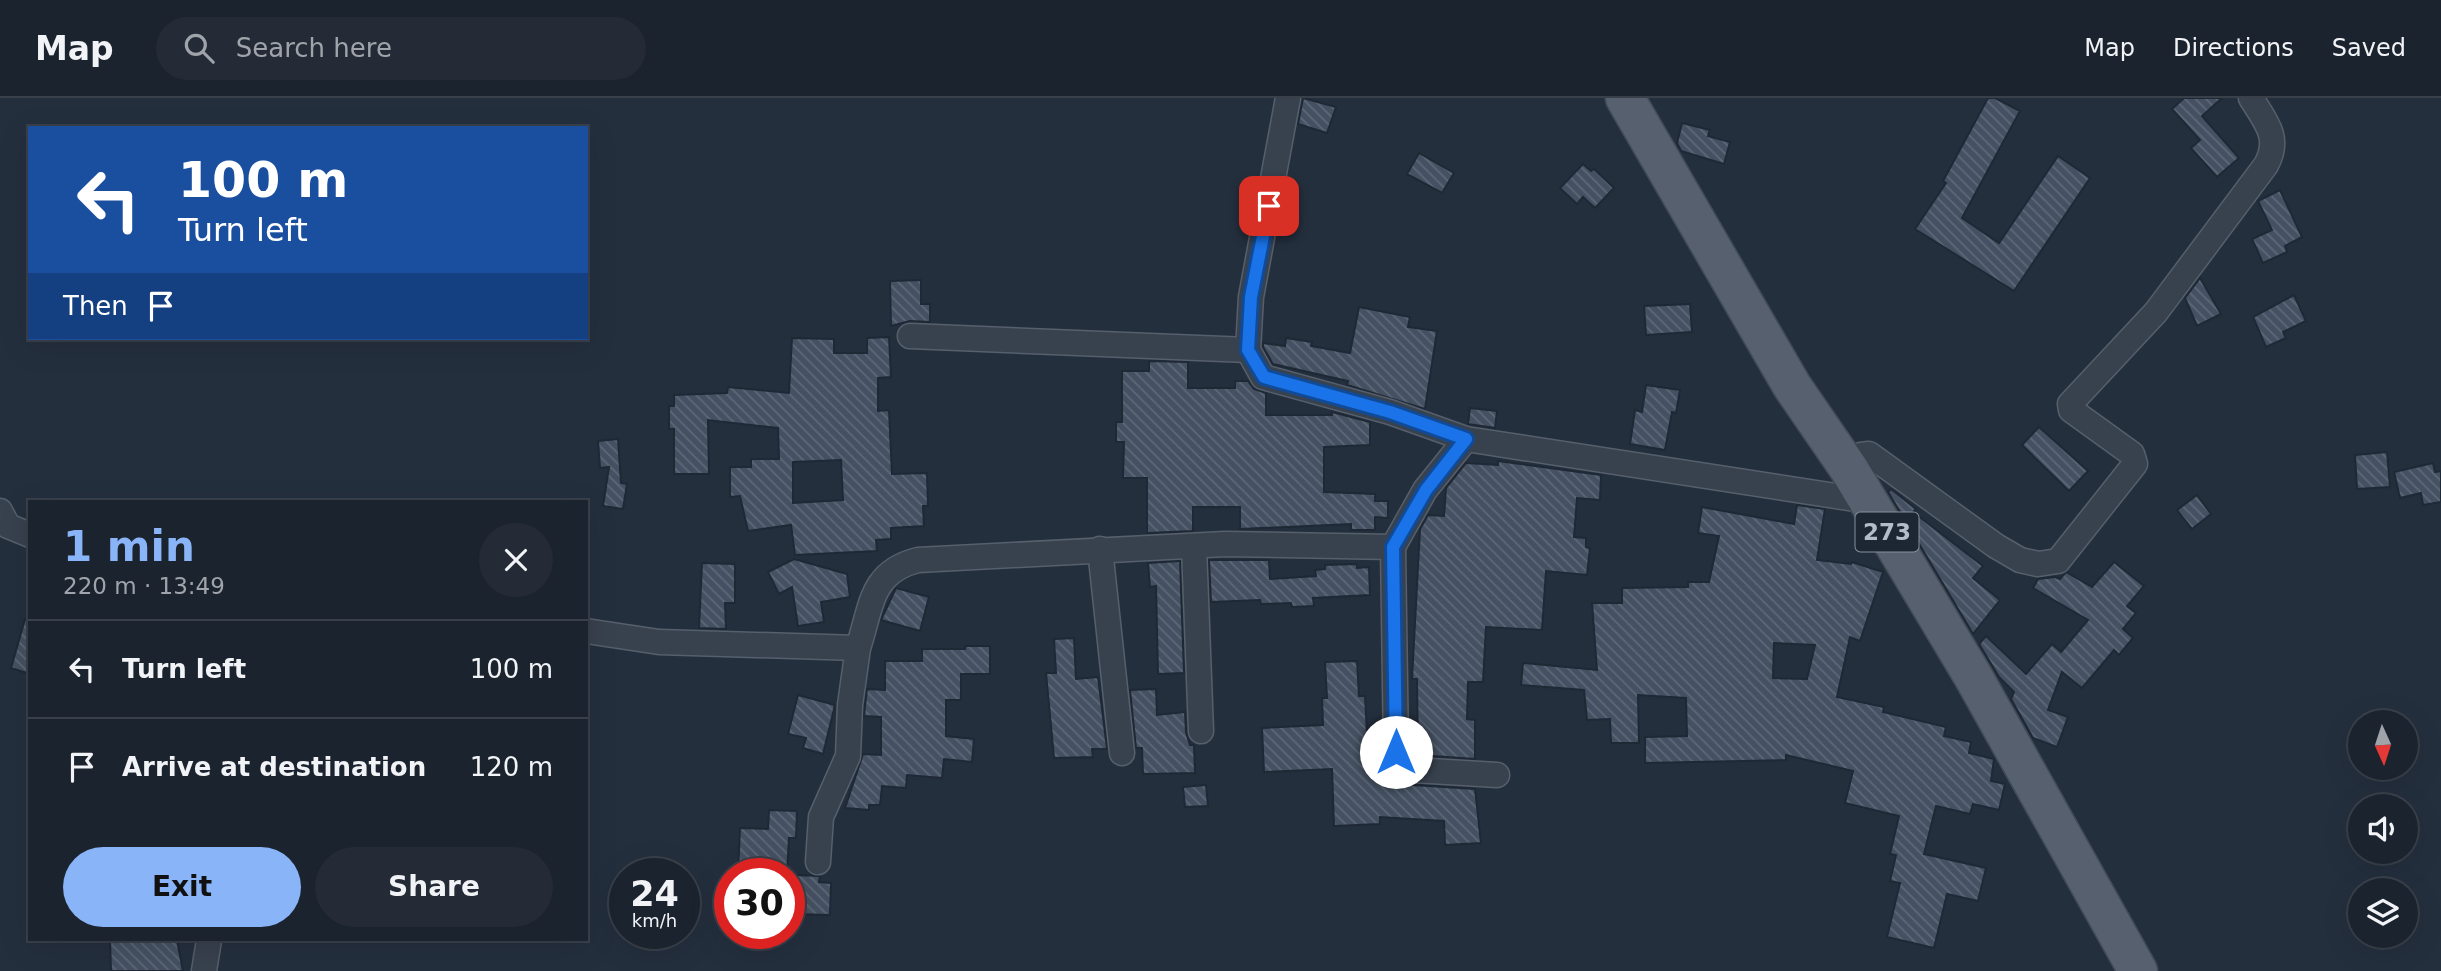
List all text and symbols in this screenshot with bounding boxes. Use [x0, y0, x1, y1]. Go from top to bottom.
search box [156, 17, 646, 80]
text: Map [35, 29, 114, 68]
icon: search [180, 29, 218, 67]
text: Search here [236, 33, 392, 63]
text: Map [2084, 34, 2135, 62]
text: Directions [2173, 34, 2294, 62]
text: Saved [2332, 34, 2406, 62]
text: 100 m [178, 152, 348, 209]
icon: left [63, 154, 154, 245]
pin [1239, 176, 1299, 236]
icon: arrive [1250, 187, 1288, 225]
text: Turn left [178, 211, 308, 249]
icon: arrive [142, 287, 180, 325]
text: Then [63, 291, 128, 321]
road number: 273 [1856, 512, 1918, 552]
text: 1 min [63, 522, 195, 571]
button: close [479, 523, 553, 597]
text: 220 m · 13:49 [63, 573, 225, 599]
icon: left [63, 650, 101, 688]
text: Turn left [122, 654, 246, 684]
text: 100 m [470, 654, 553, 684]
north arrow [2348, 710, 2418, 780]
map controls [2348, 710, 2418, 948]
position arrow [1359, 715, 1433, 789]
icon: arrive [63, 748, 101, 786]
text: Arrive at destination [122, 752, 426, 782]
text: 120 m [470, 752, 553, 782]
button: sound [2348, 794, 2418, 864]
button: Exit [63, 847, 301, 927]
button: Share [315, 847, 553, 927]
speed limit sign: 30 [714, 858, 805, 949]
text: 24 [630, 874, 679, 914]
button: layers [2348, 878, 2418, 948]
text: km/h [632, 910, 677, 931]

